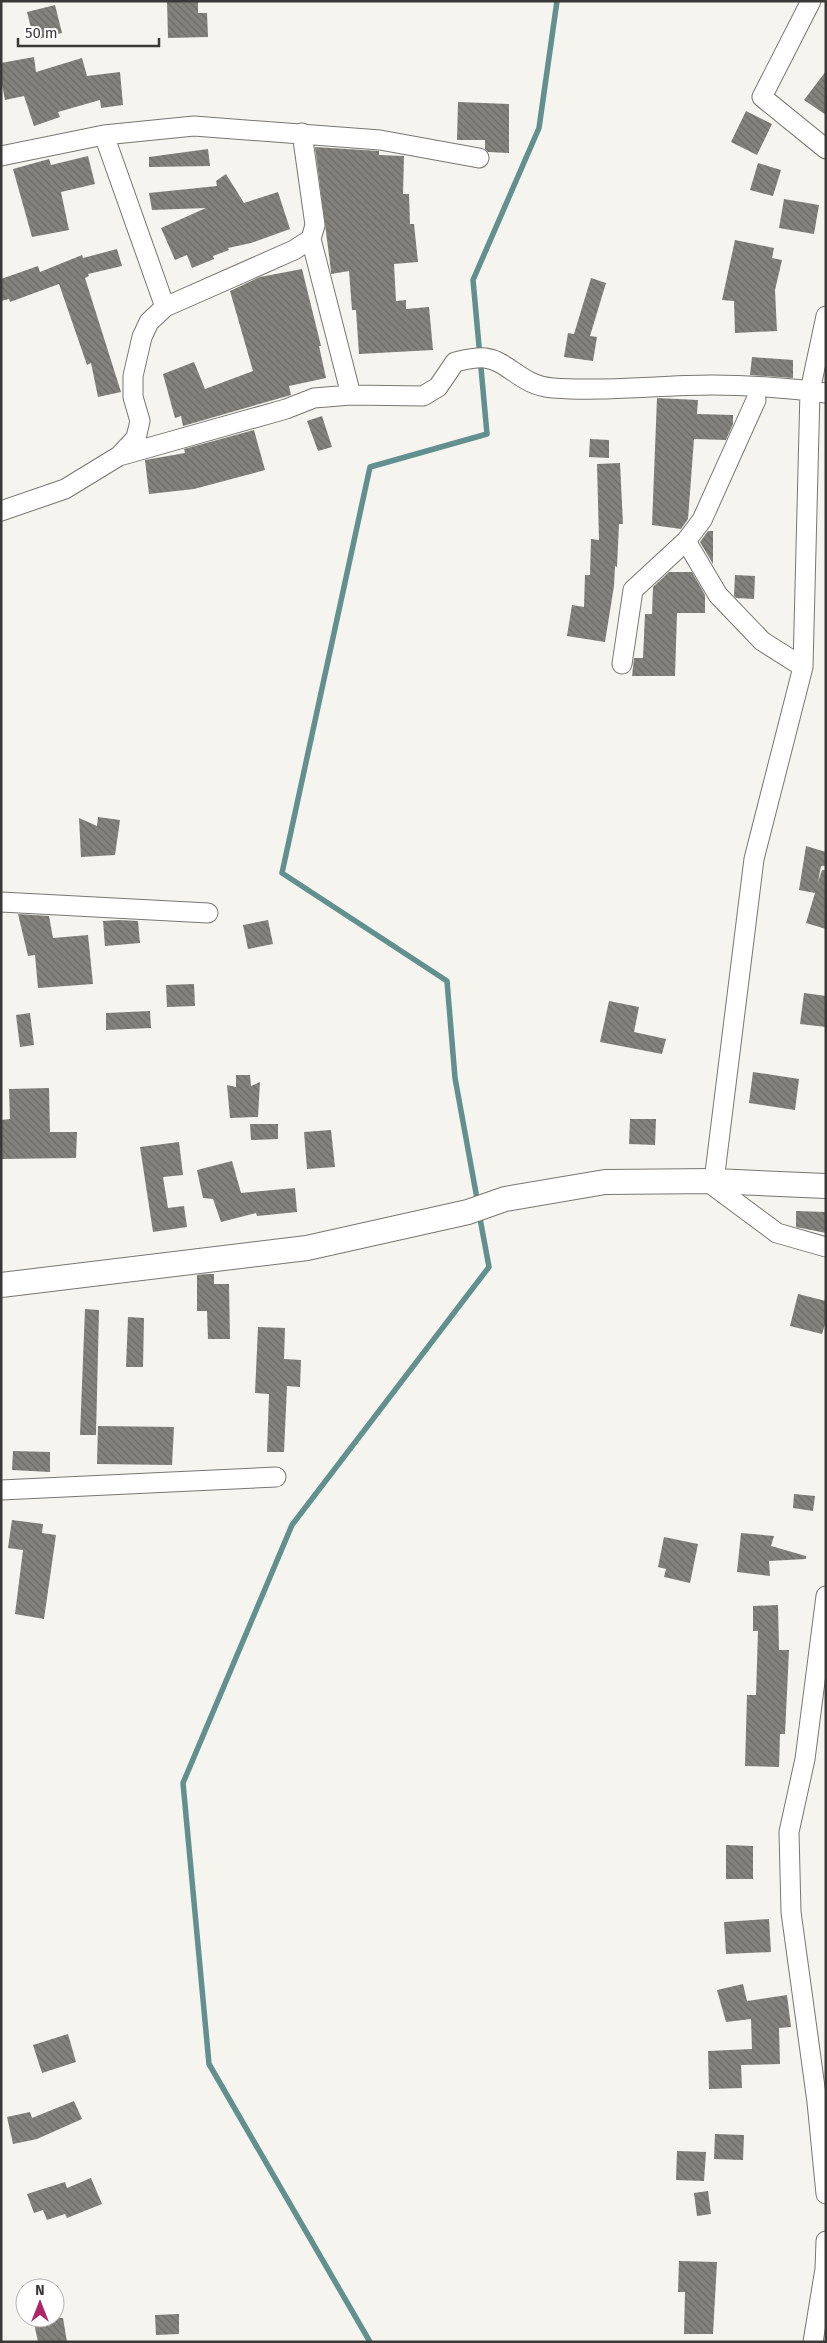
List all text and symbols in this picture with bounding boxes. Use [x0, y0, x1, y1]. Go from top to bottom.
scale bar [18, 15, 159, 47]
text: 50 m [25, 24, 58, 42]
north arrow [15, 2278, 65, 2328]
text: N [35, 2282, 45, 2299]

